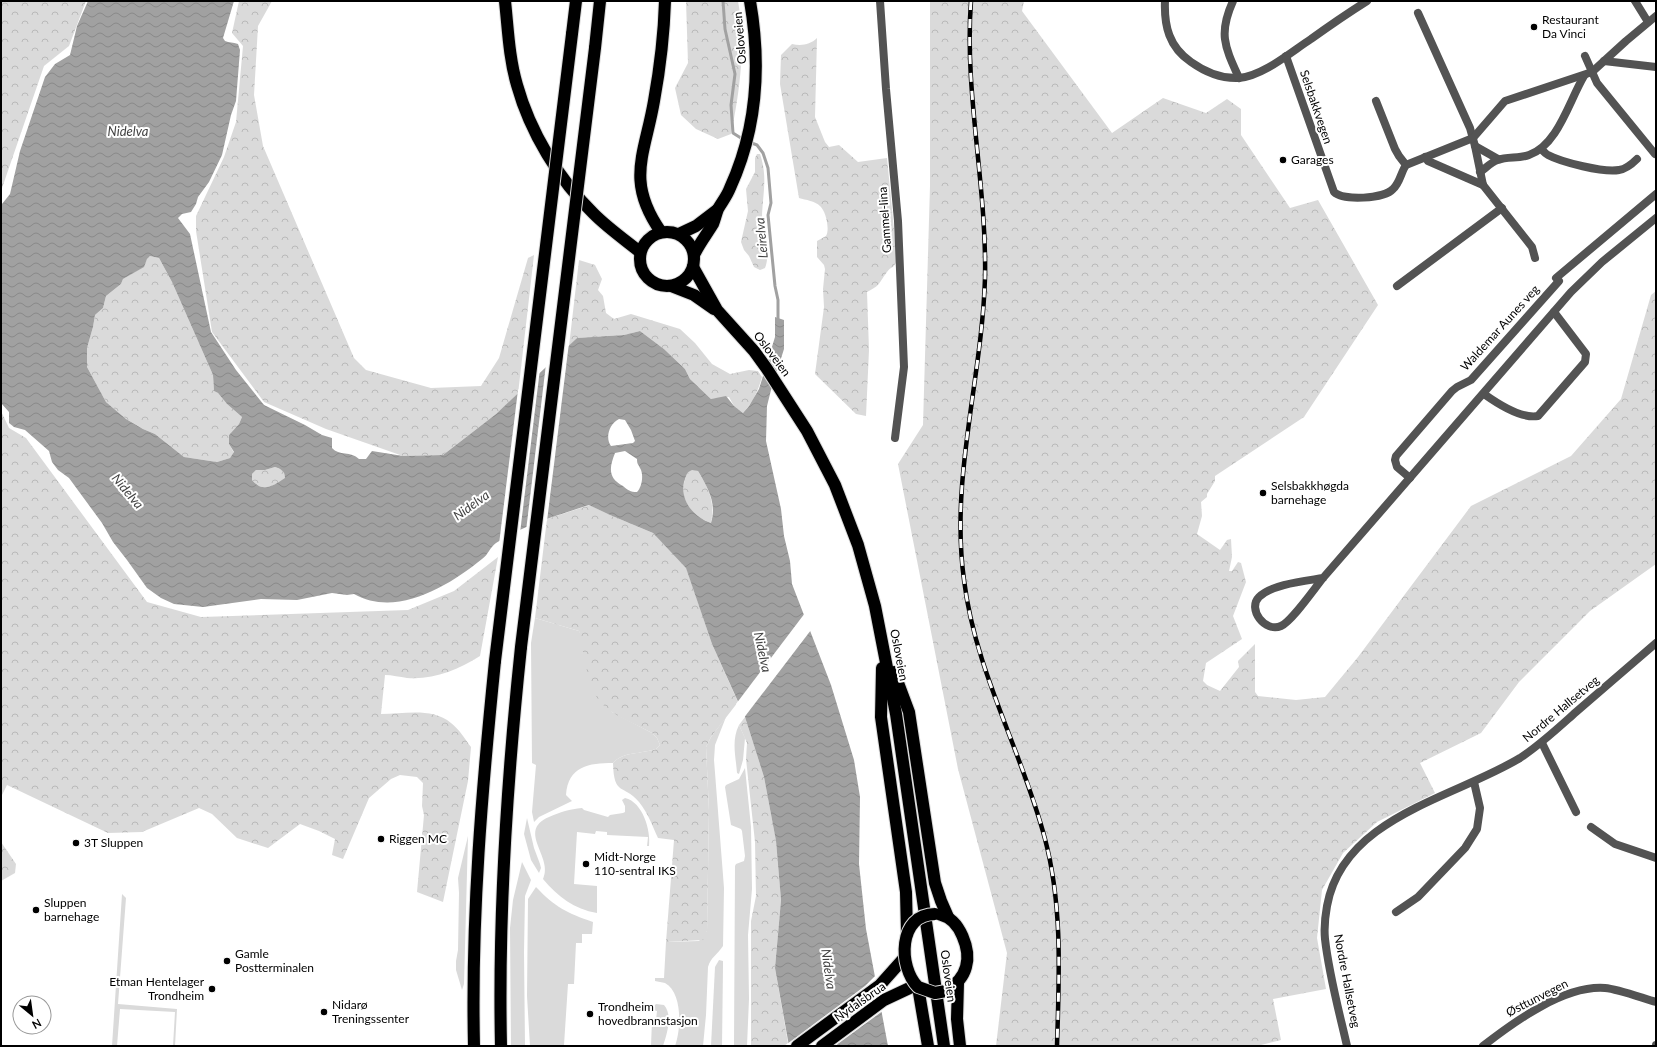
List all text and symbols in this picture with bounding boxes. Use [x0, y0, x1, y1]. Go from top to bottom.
street label: Osloveien [730, 11, 749, 65]
place label: Restaurant Da Vinci [1542, 12, 1599, 41]
marker: Restaurant Da Vinci [1529, 22, 1539, 32]
street label: Selsbakkvegen [1297, 68, 1336, 146]
water label: Nidelva [108, 123, 149, 139]
place label: Garages [1291, 152, 1334, 167]
marker: Garages [1278, 155, 1288, 165]
street label: Gammel-lina [875, 186, 894, 254]
water label: Leirelva [751, 217, 771, 259]
street label: Waldemar Aunes veg [1457, 282, 1542, 374]
street label: Osloveien [751, 328, 794, 379]
water label: Nidelva [109, 470, 147, 512]
place label: Selsbakkhøgda barnehage [1271, 478, 1349, 507]
water label: Nidelva [450, 486, 492, 523]
marker: Selsbakkhøgda barnehage [1258, 488, 1268, 498]
street label: Osloveien [887, 628, 912, 682]
water label: Nidelva [751, 630, 775, 674]
street label: Nordre Hallsetveg [1519, 672, 1602, 745]
place label: Riggen MC [389, 831, 447, 846]
marker: Riggen MC [376, 834, 386, 844]
place label: 3T Sluppen [84, 835, 143, 850]
marker: 3T Sluppen [71, 838, 81, 848]
place label: Midt-Norge 110-sentral IKS [594, 849, 676, 878]
marker: Midt-Norge 110-sentral IKS [581, 859, 591, 869]
place label: Sluppen barnehage [44, 895, 99, 924]
marker: Sluppen barnehage [31, 905, 41, 915]
street label: Nordre Hallsetveg [1331, 933, 1364, 1029]
place label: Gamle Postterminalen [235, 946, 314, 975]
water label: Nidelva [818, 948, 840, 991]
street label: Osloveien [937, 949, 960, 1003]
marker: Gamle Postterminalen [222, 956, 232, 966]
place label: Etman Hentelager Trondheim [109, 974, 205, 1003]
street label: Østtunvegen [1503, 976, 1570, 1020]
street label: Nydalsbrua [831, 978, 888, 1025]
marker: Etman Hentelager Trondheim [207, 984, 217, 994]
north arrow [12, 995, 52, 1035]
place label: Nidarø Treningssenter [332, 997, 410, 1026]
place label: Trondheim hovedbrannstasjon [598, 999, 698, 1028]
marker: Nidarø Treningssenter [319, 1007, 329, 1017]
marker: Trondheim hovedbrannstasjon [585, 1009, 595, 1019]
text: N [30, 1016, 44, 1032]

